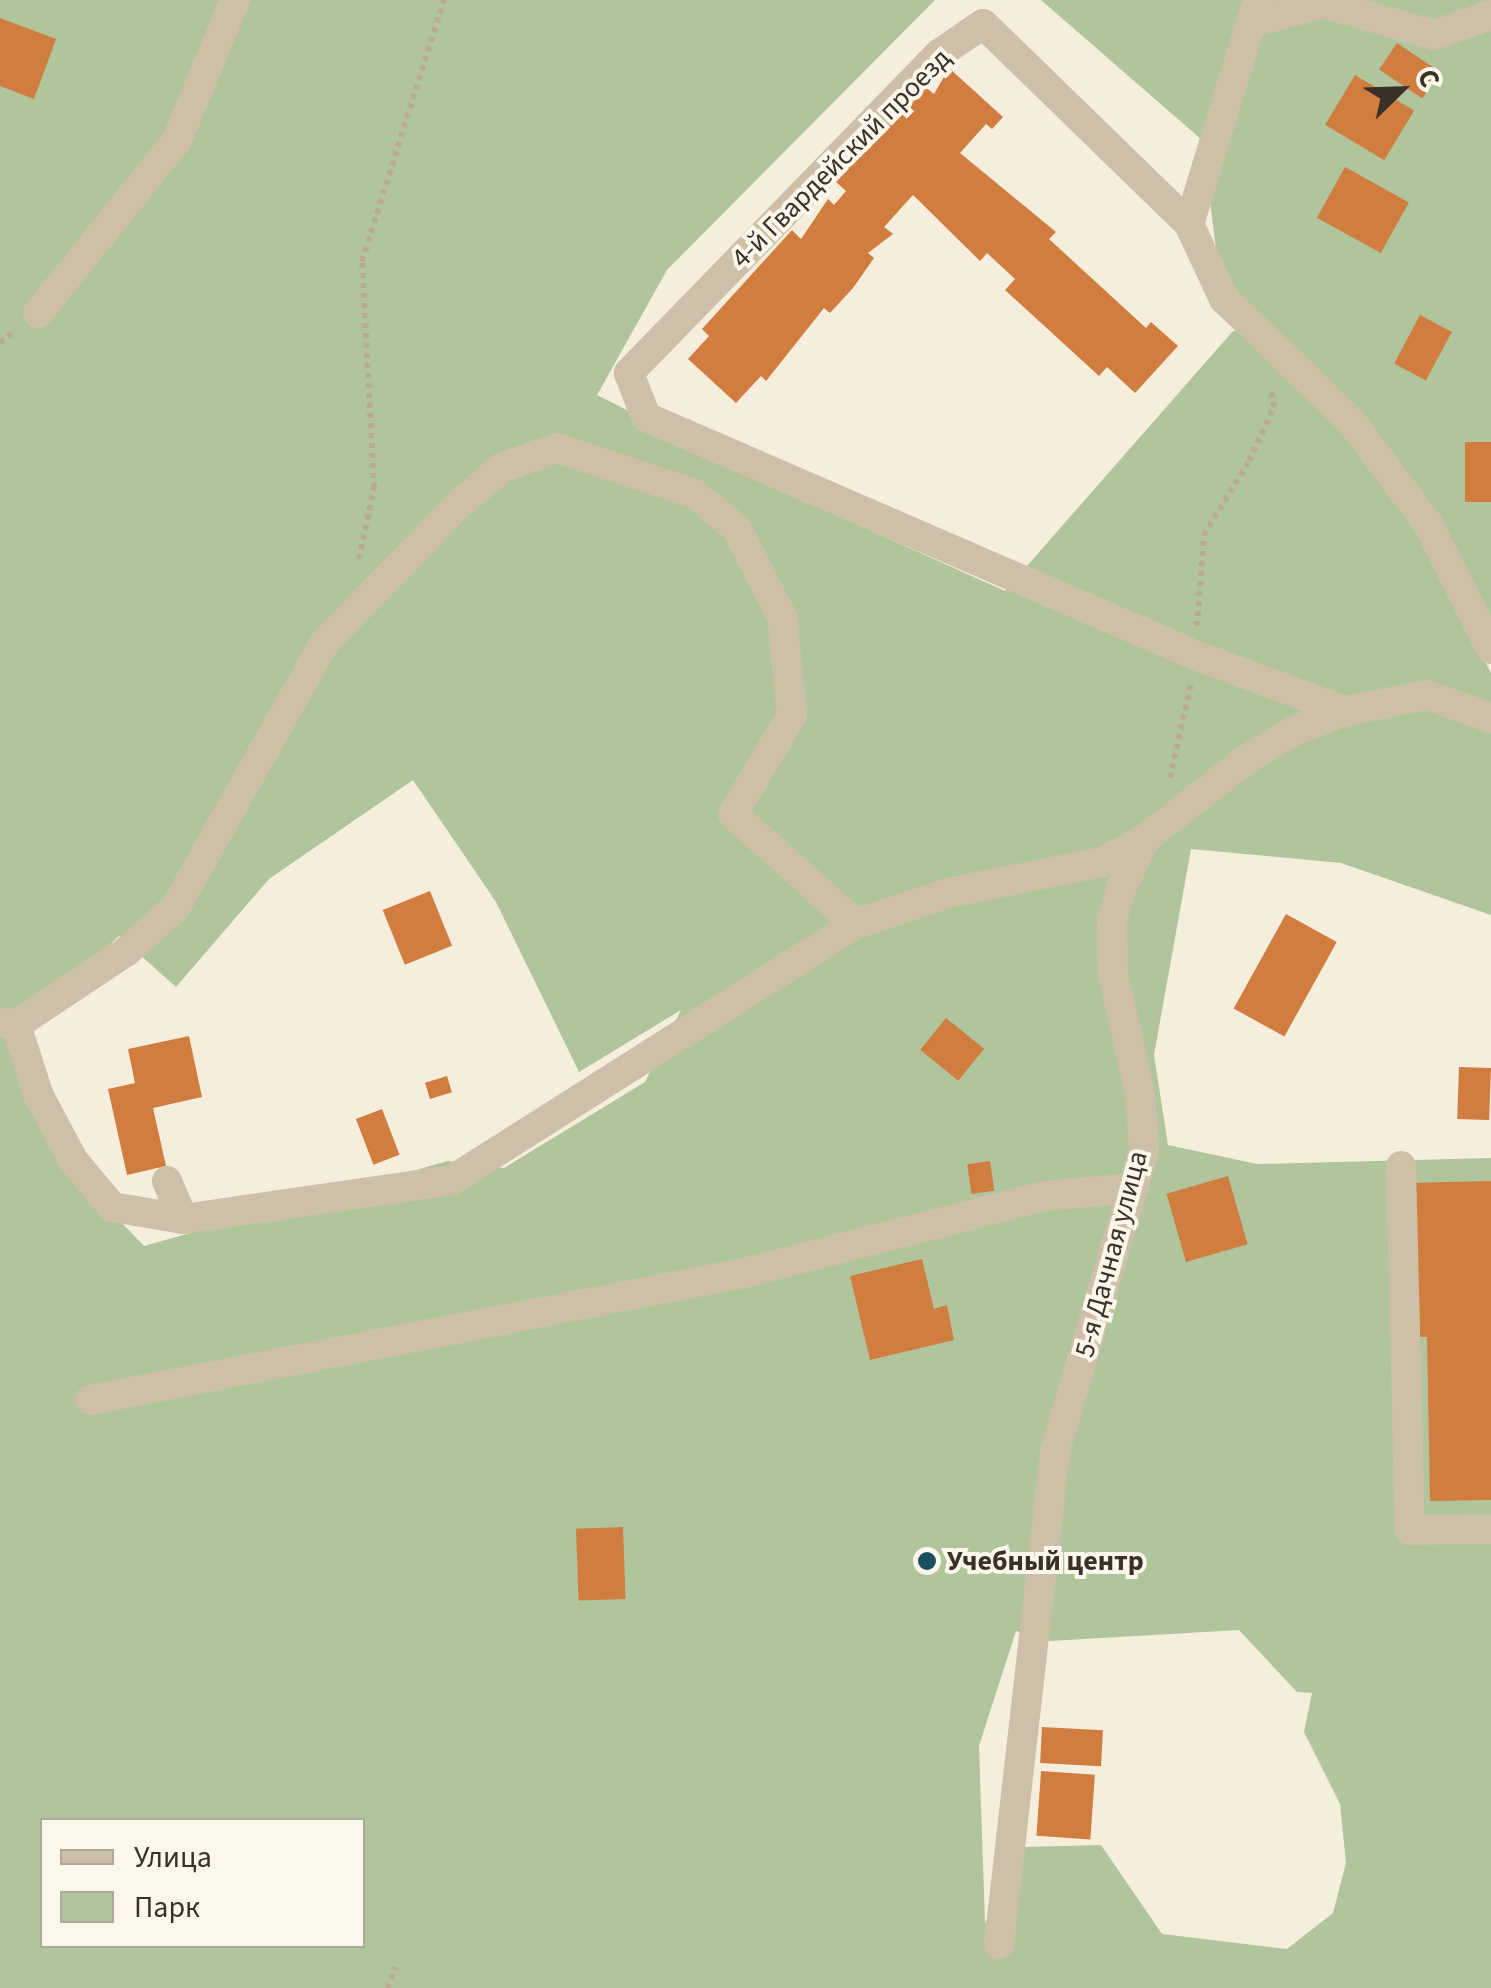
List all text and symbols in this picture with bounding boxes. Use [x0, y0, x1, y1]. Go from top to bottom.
north arrow [1351, 40, 1451, 140]
street label: 4-й Гвардейский проезд [724, 41, 958, 275]
text: С [1407, 63, 1450, 94]
street label: 5-я Дачная улица [1067, 1147, 1155, 1361]
place label: Учебный центр [947, 1544, 1144, 1578]
marker: Учебный центр [916, 1550, 938, 1572]
legend [40, 1818, 365, 1948]
text: Улица [134, 1836, 212, 1879]
text: Парк [134, 1886, 200, 1929]

